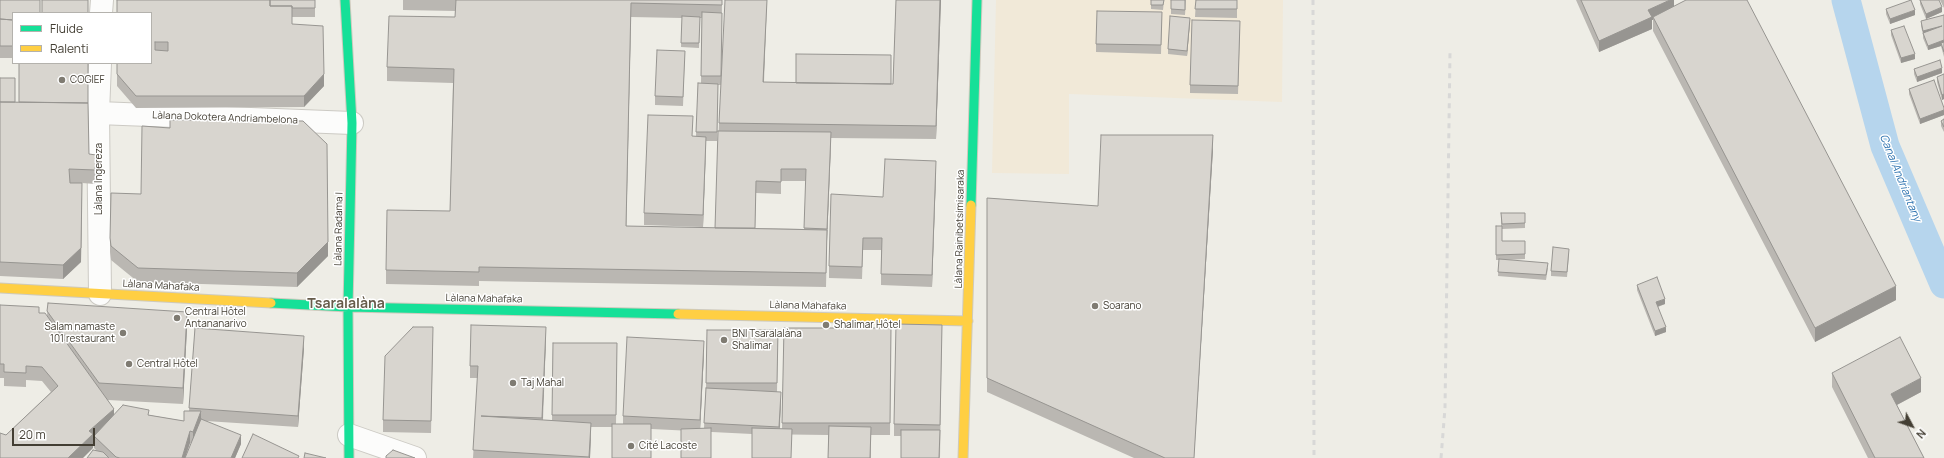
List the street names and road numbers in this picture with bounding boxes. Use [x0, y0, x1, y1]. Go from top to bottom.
street label: Làlana Dokotera Andriambelona [152, 109, 298, 127]
street label: Làlana Ingereza [93, 143, 105, 215]
street label: Làlana Rainibetsimisaraka [953, 169, 967, 289]
street label: Làlana Radama I [332, 192, 346, 266]
street label: Làlana Mahafaka [122, 278, 200, 294]
street label: Làlana Mahafaka [445, 292, 523, 306]
street label: Làlana Mahafaka [769, 299, 847, 313]

